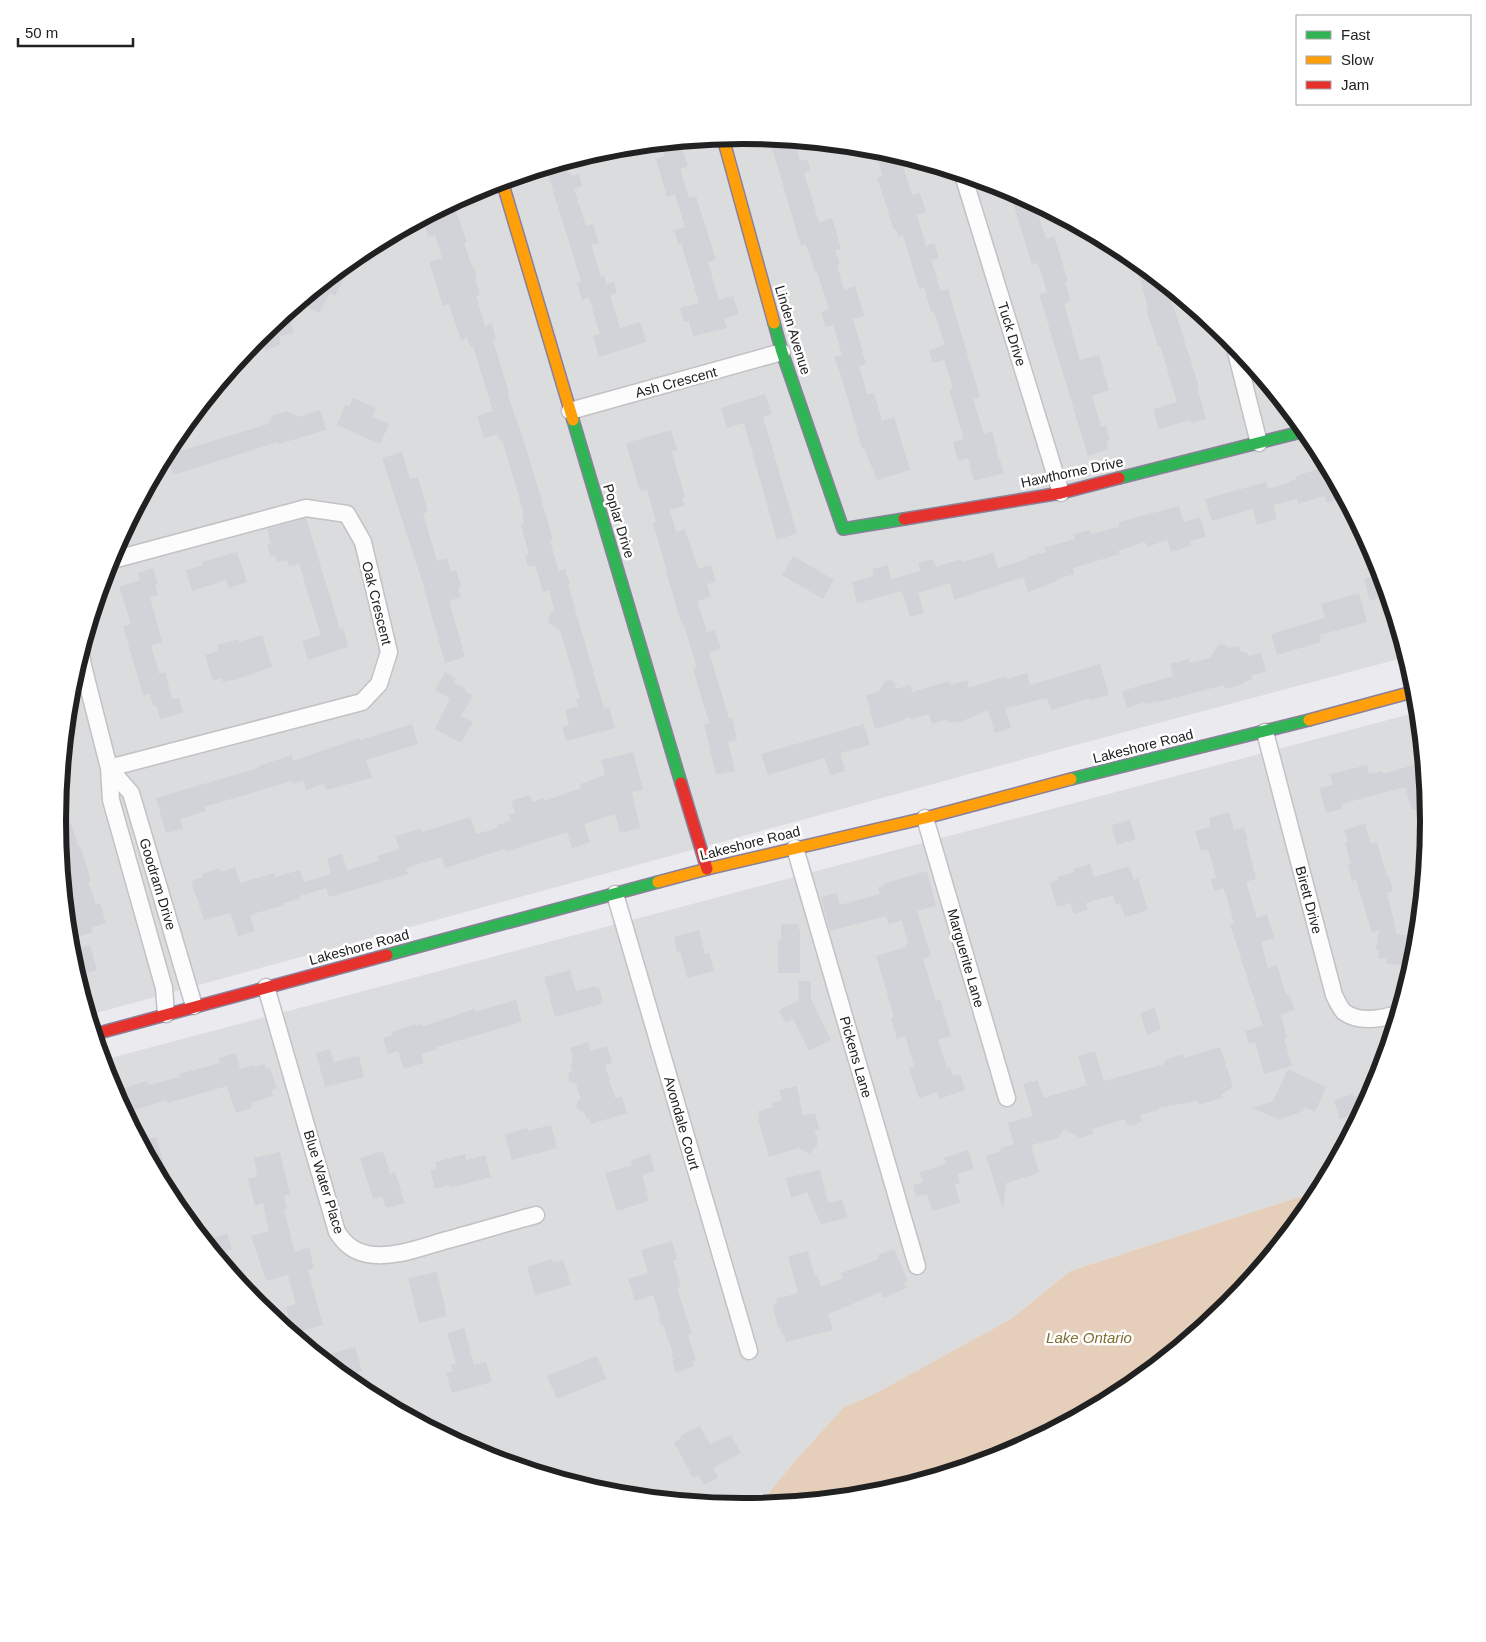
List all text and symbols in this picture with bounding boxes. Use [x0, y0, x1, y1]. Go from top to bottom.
scale bar [18, 15, 132, 47]
legend [1296, 15, 1471, 105]
text: 50 m [25, 24, 58, 41]
text: Fast [1341, 26, 1371, 43]
text: Slow [1341, 51, 1374, 68]
text: Jam [1341, 76, 1369, 93]
street label: Linden Avenue [772, 283, 814, 377]
street label: Tuck Drive [995, 300, 1029, 368]
street label: Ash Crescent [633, 363, 719, 401]
street label: Hawthorne Drive [1019, 453, 1125, 491]
street label: Poplar Drive [600, 482, 638, 560]
street label: Oak Crescent [359, 560, 395, 647]
street label: Lakeshore Road [1091, 726, 1195, 766]
street label: Lakeshore Road [698, 823, 802, 863]
street label: Goodram Drive [136, 836, 180, 932]
street label: Birett Drive [1292, 864, 1326, 936]
street label: Marguerite Lane [944, 907, 988, 1009]
street label: Lakeshore Road [307, 926, 411, 968]
street label: Pickens Lane [837, 1014, 875, 1100]
street label: Avondale Court [661, 1075, 703, 1172]
street label: Blue Water Place [301, 1128, 347, 1236]
water label: Lake Ontario [1046, 1329, 1132, 1346]

